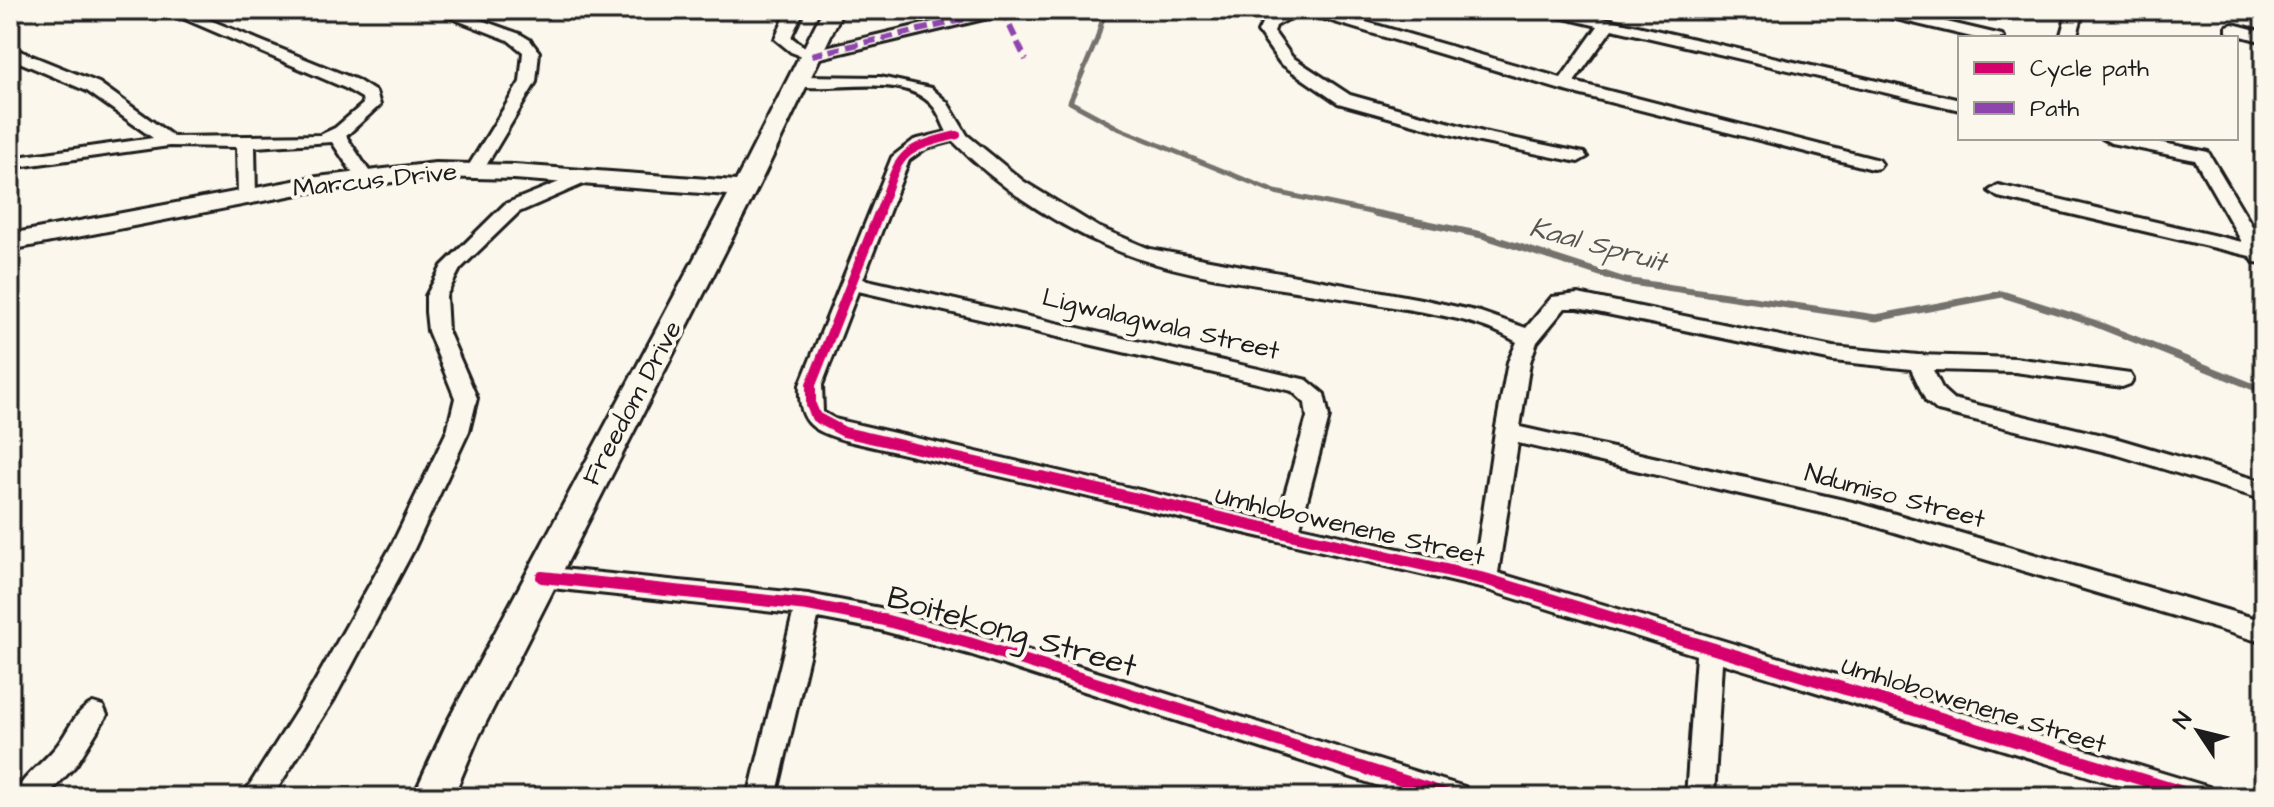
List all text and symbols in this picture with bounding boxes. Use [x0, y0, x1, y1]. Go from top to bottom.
legend [1958, 36, 2238, 140]
text: Cycle path [2030, 52, 2149, 87]
text: Path [2030, 92, 2079, 126]
street label: Marcus Drive [291, 153, 459, 207]
water label: Kaal Spruit [1525, 208, 1673, 283]
street label: Ligwalagwala Street [1038, 279, 1284, 371]
street label: Freedom Drive [573, 314, 691, 492]
street label: Ndumiso Street [1801, 455, 1990, 537]
street label: Umhlobowenene Street [1212, 477, 1489, 575]
street label: Boitekong Street [882, 575, 1142, 689]
street label: Umhlobowenene Street [1837, 648, 2111, 763]
north arrow [2158, 691, 2238, 771]
text: N [2166, 706, 2200, 735]

